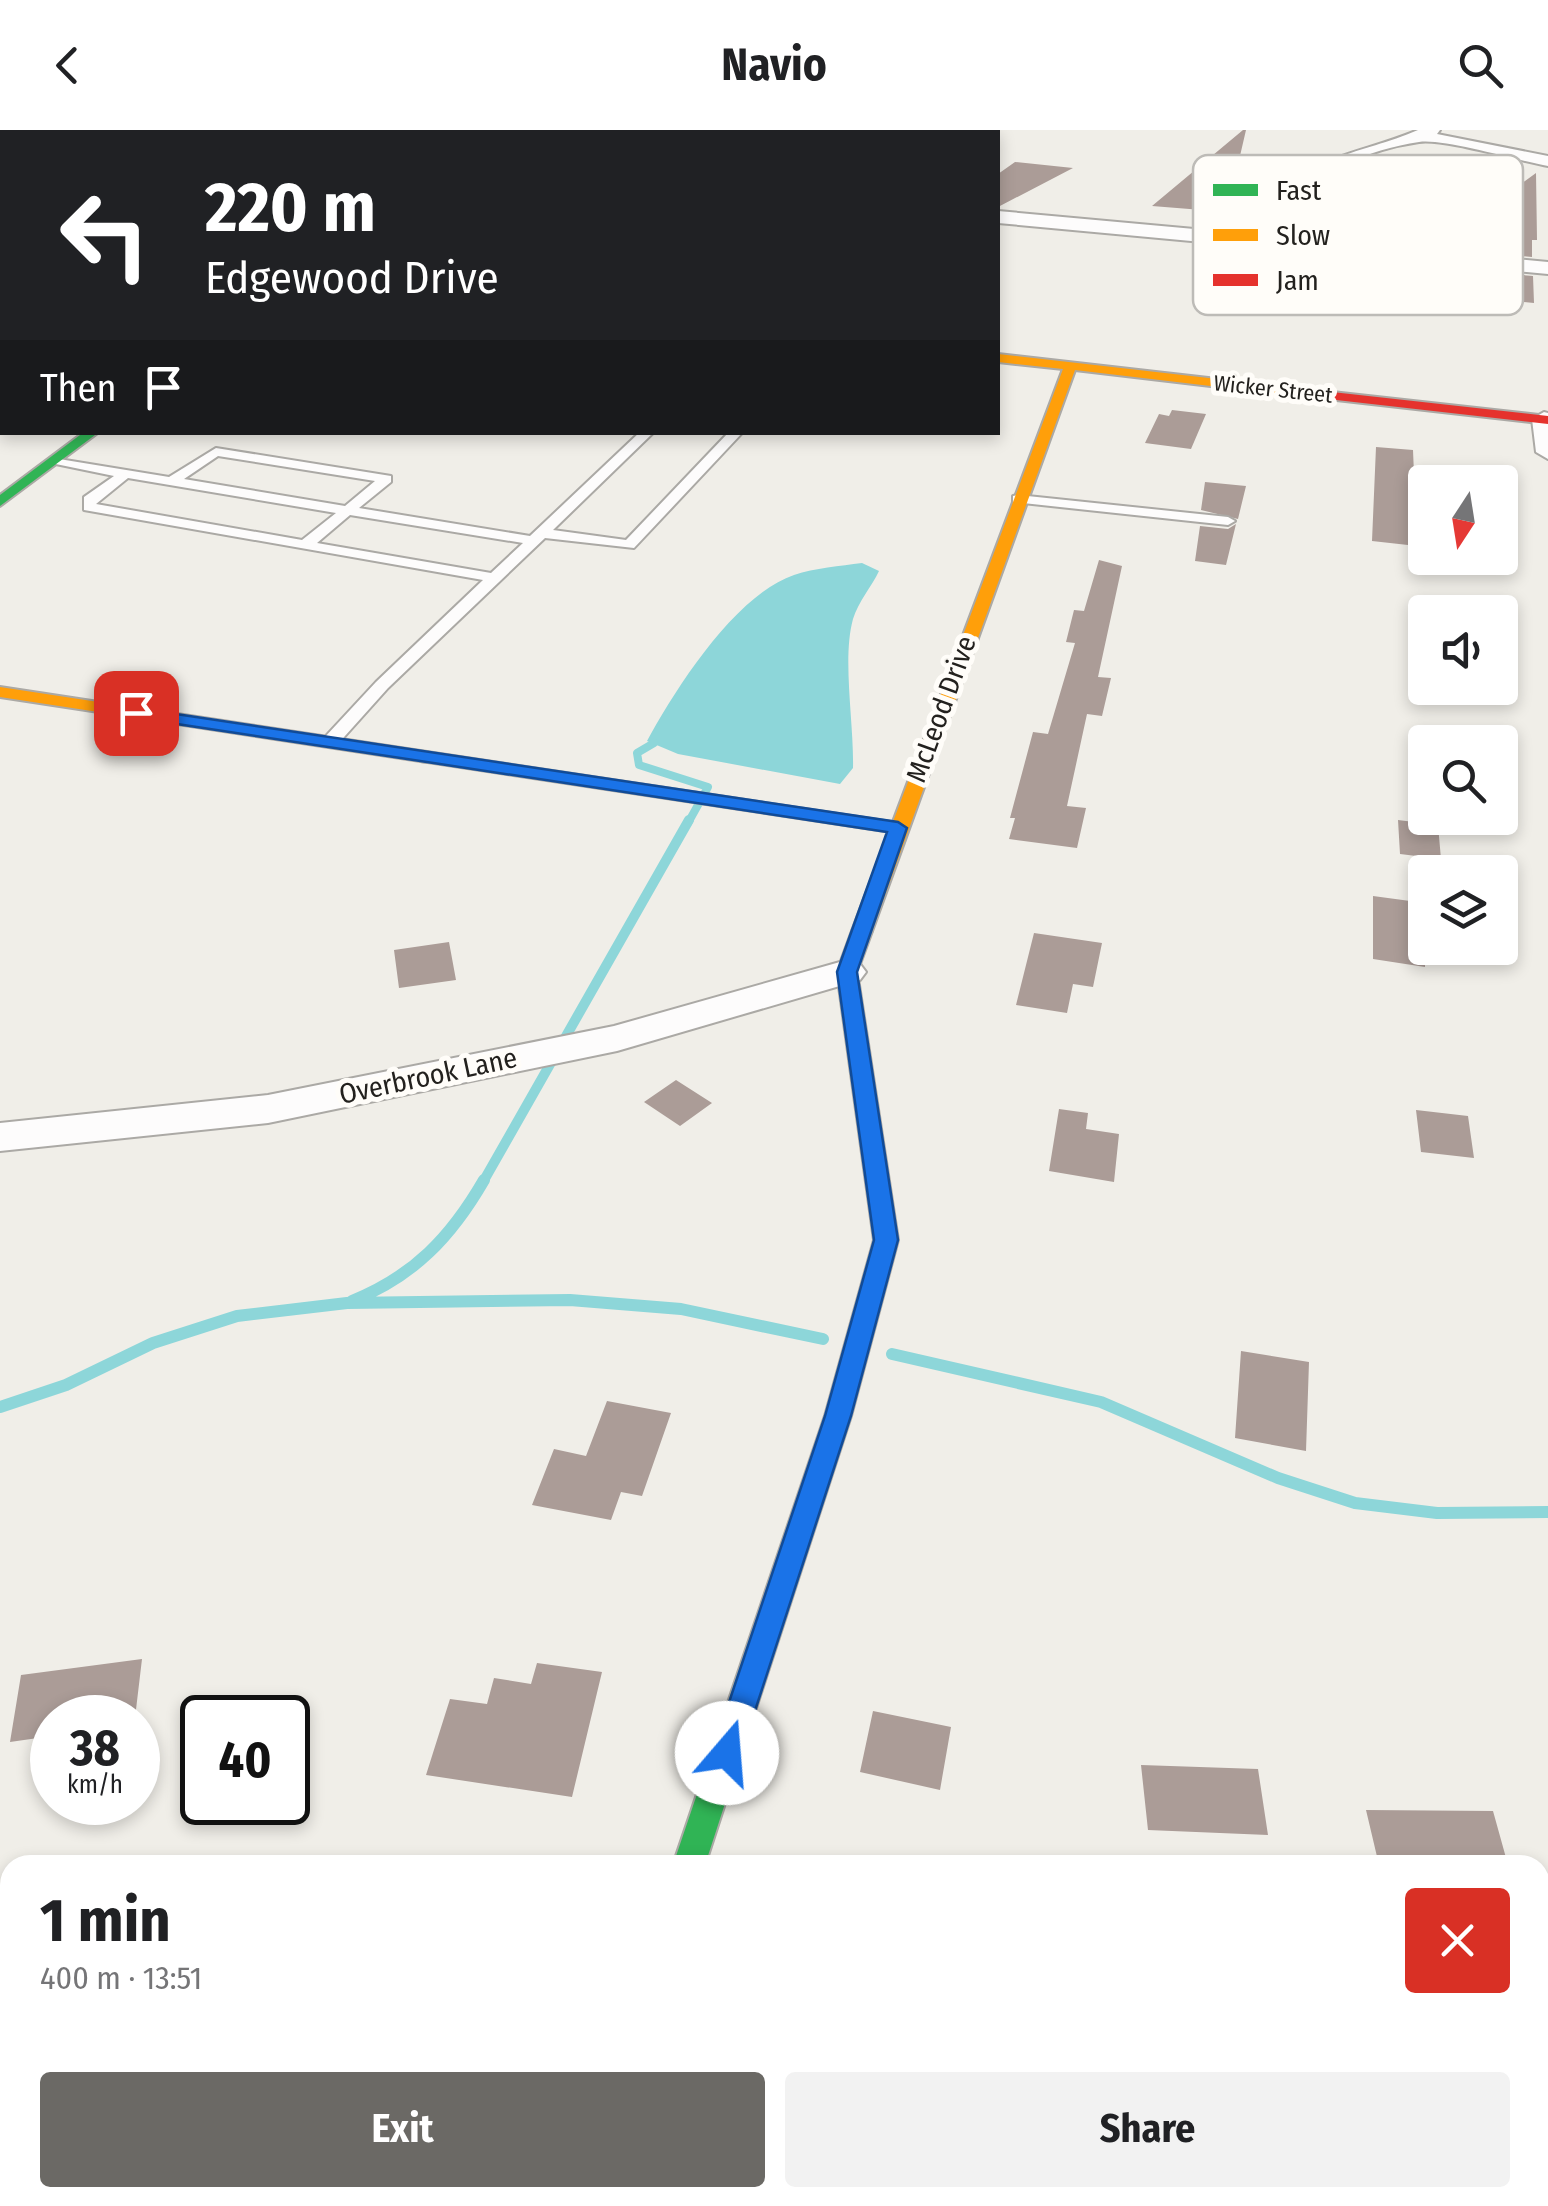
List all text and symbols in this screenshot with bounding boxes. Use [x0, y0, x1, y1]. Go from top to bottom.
icon: back [40, 38, 95, 93]
text: Navio [721, 38, 827, 92]
icon: search [1453, 38, 1508, 93]
legend [1193, 155, 1523, 315]
text: 220 m [205, 166, 376, 250]
icon: left [40, 170, 170, 300]
text: Fast [1276, 174, 1322, 207]
text: Slow [1276, 219, 1330, 252]
text: Edgewood Drive [205, 251, 499, 305]
text: Jam [1276, 264, 1319, 297]
icon: arrive [136, 360, 191, 415]
text: Then [40, 365, 116, 411]
street label: Wicker Street [1212, 369, 1335, 409]
north arrow [1408, 465, 1518, 575]
map controls [1408, 465, 1518, 965]
button: sound [1408, 595, 1518, 705]
street label: McLeod Drive [899, 631, 983, 787]
pin [94, 671, 179, 756]
icon: arrive [109, 686, 164, 741]
button: search [1408, 725, 1518, 835]
button: layers [1408, 855, 1518, 965]
street label: Overbrook Lane [336, 1041, 520, 1111]
speed limit sign: 40 [180, 1695, 310, 1825]
position arrow [675, 1701, 779, 1805]
text: 38 [70, 1718, 120, 1778]
text: km/h [67, 1770, 123, 1800]
text: 1 min [40, 1885, 171, 1957]
button: close [1405, 1888, 1510, 1993]
text: 400 m · 13:51 [40, 1959, 202, 1997]
button: Exit [40, 2072, 765, 2187]
button: Share [785, 2072, 1510, 2187]

